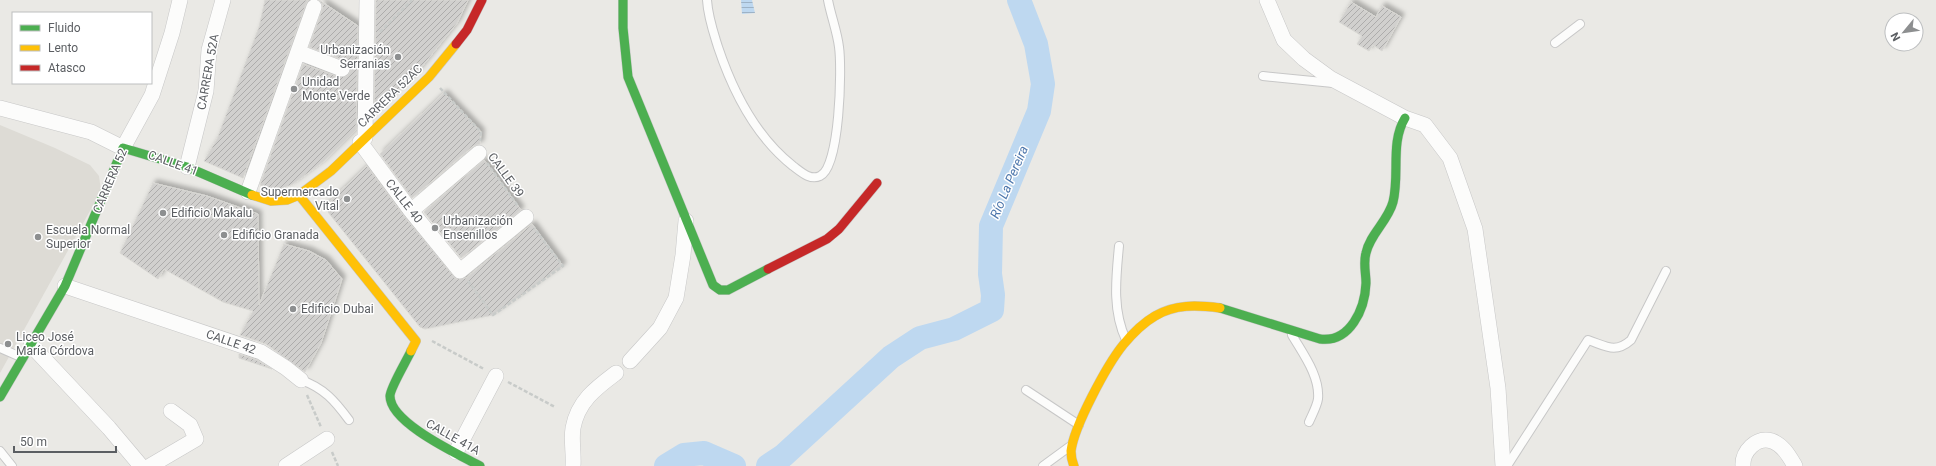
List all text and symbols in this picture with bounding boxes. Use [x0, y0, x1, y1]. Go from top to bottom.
legend [12, 12, 152, 84]
north arrow [1884, 12, 1924, 52]
text: Fluido [48, 21, 81, 35]
text: N [1888, 30, 1903, 43]
street label: CARRERA 52A [194, 33, 222, 111]
text: Lento [48, 41, 78, 55]
place label: Urbanización Serranias [320, 43, 390, 71]
marker: Urbanización Serranias [393, 52, 403, 62]
text: Atasco [48, 61, 86, 75]
street label: CARRERA 52AC [355, 61, 425, 130]
place label: Unidad Monte Verde [302, 75, 370, 103]
marker: Unidad Monte Verde [289, 84, 299, 94]
water label: Río La Pereira [987, 143, 1031, 221]
street label: CARRERA 52 [90, 146, 130, 215]
street label: CALLE 41 [146, 148, 200, 178]
street label: CALLE 39 [485, 150, 527, 200]
street label: CALLE 40 [383, 176, 426, 226]
place label: Supermercado Vital [261, 185, 339, 213]
marker: Supermercado Vital [342, 194, 352, 204]
place label: Edificio Makalu [171, 206, 252, 220]
marker: Edificio Makalu [158, 208, 168, 218]
place label: Urbanización Ensenillos [443, 214, 513, 242]
place label: Escuela Normal Superior [46, 223, 130, 251]
marker: Urbanización Ensenillos [430, 223, 440, 233]
place label: Edificio Granada [232, 228, 319, 242]
marker: Edificio Granada [219, 230, 229, 240]
marker: Escuela Normal Superior [33, 232, 43, 242]
place label: Edificio Dubai [301, 302, 374, 316]
marker: Edificio Dubai [288, 304, 298, 314]
street label: CALLE 42 [204, 327, 258, 357]
place label: Liceo José María Córdova [16, 330, 94, 358]
marker: Liceo José María Córdova [3, 339, 13, 349]
street label: CALLE 41A [424, 416, 483, 458]
scale bar [14, 428, 116, 454]
text: 50 m [20, 435, 47, 449]

